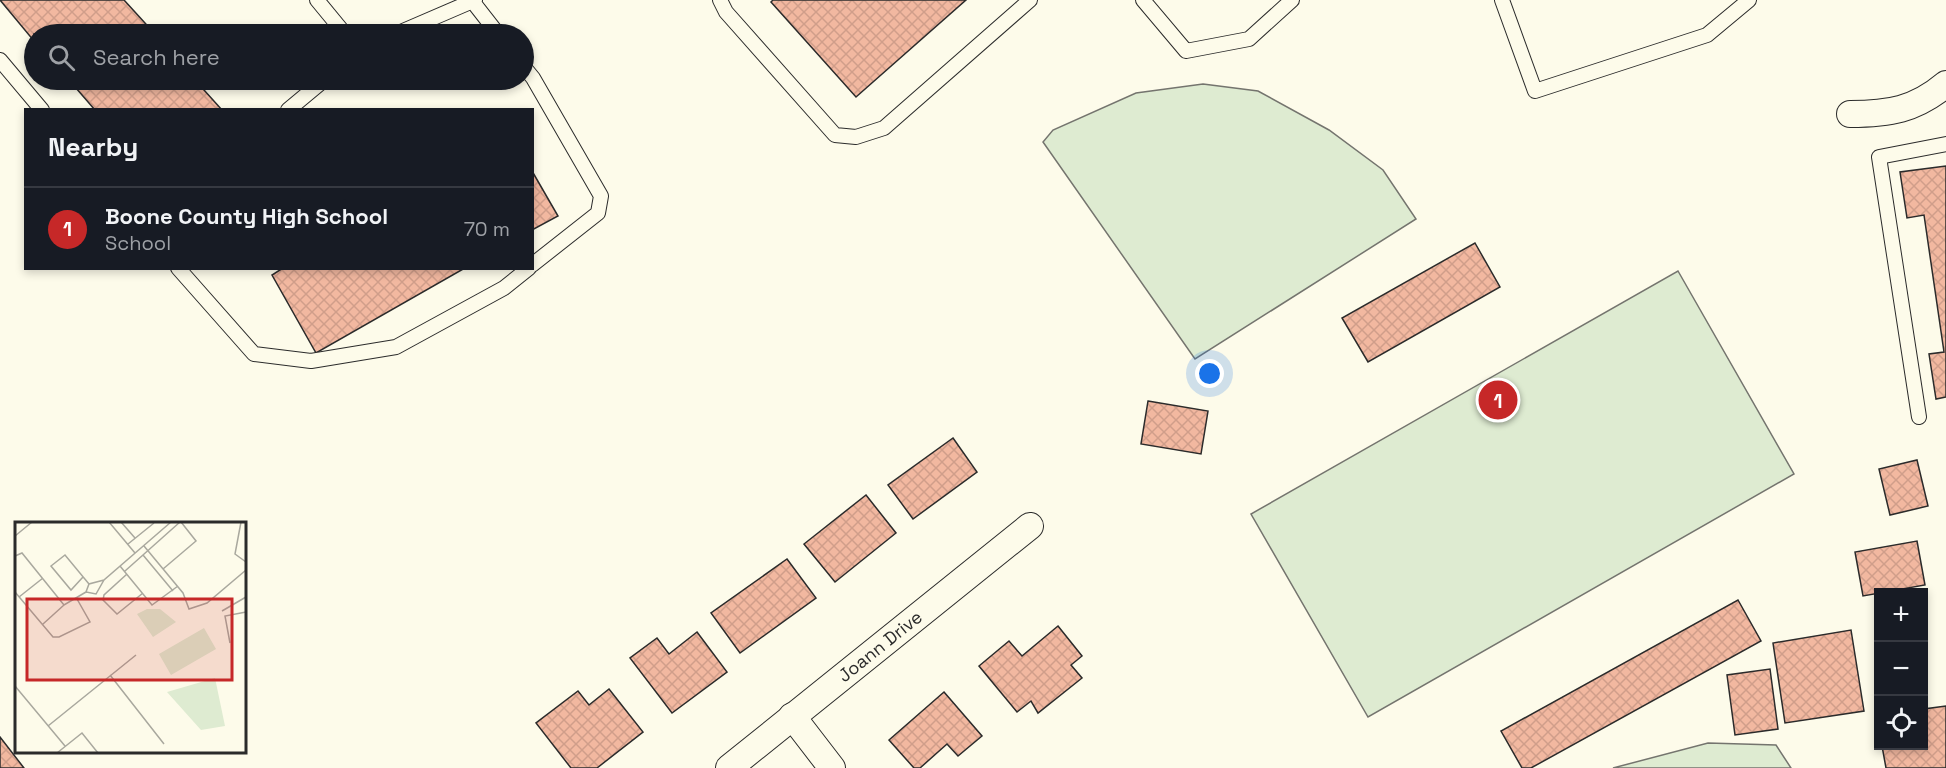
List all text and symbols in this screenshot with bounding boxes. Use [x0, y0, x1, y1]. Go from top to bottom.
search box [24, 24, 534, 90]
icon: search [45, 41, 78, 74]
text: Search here [93, 43, 220, 71]
text: Nearby [48, 130, 138, 164]
text: Boone County High School [105, 202, 388, 230]
text: 1 [63, 216, 72, 242]
text: 70 m [464, 216, 510, 242]
text: School [105, 230, 171, 256]
your location [1195, 359, 1224, 388]
pin: 1 [1478, 378, 1518, 422]
inset map [15, 522, 246, 753]
map controls [1874, 588, 1928, 750]
button: + [1874, 588, 1928, 642]
street label: Joann Drive [833, 605, 927, 687]
button: − [1874, 642, 1928, 696]
button: locate [1874, 696, 1928, 750]

